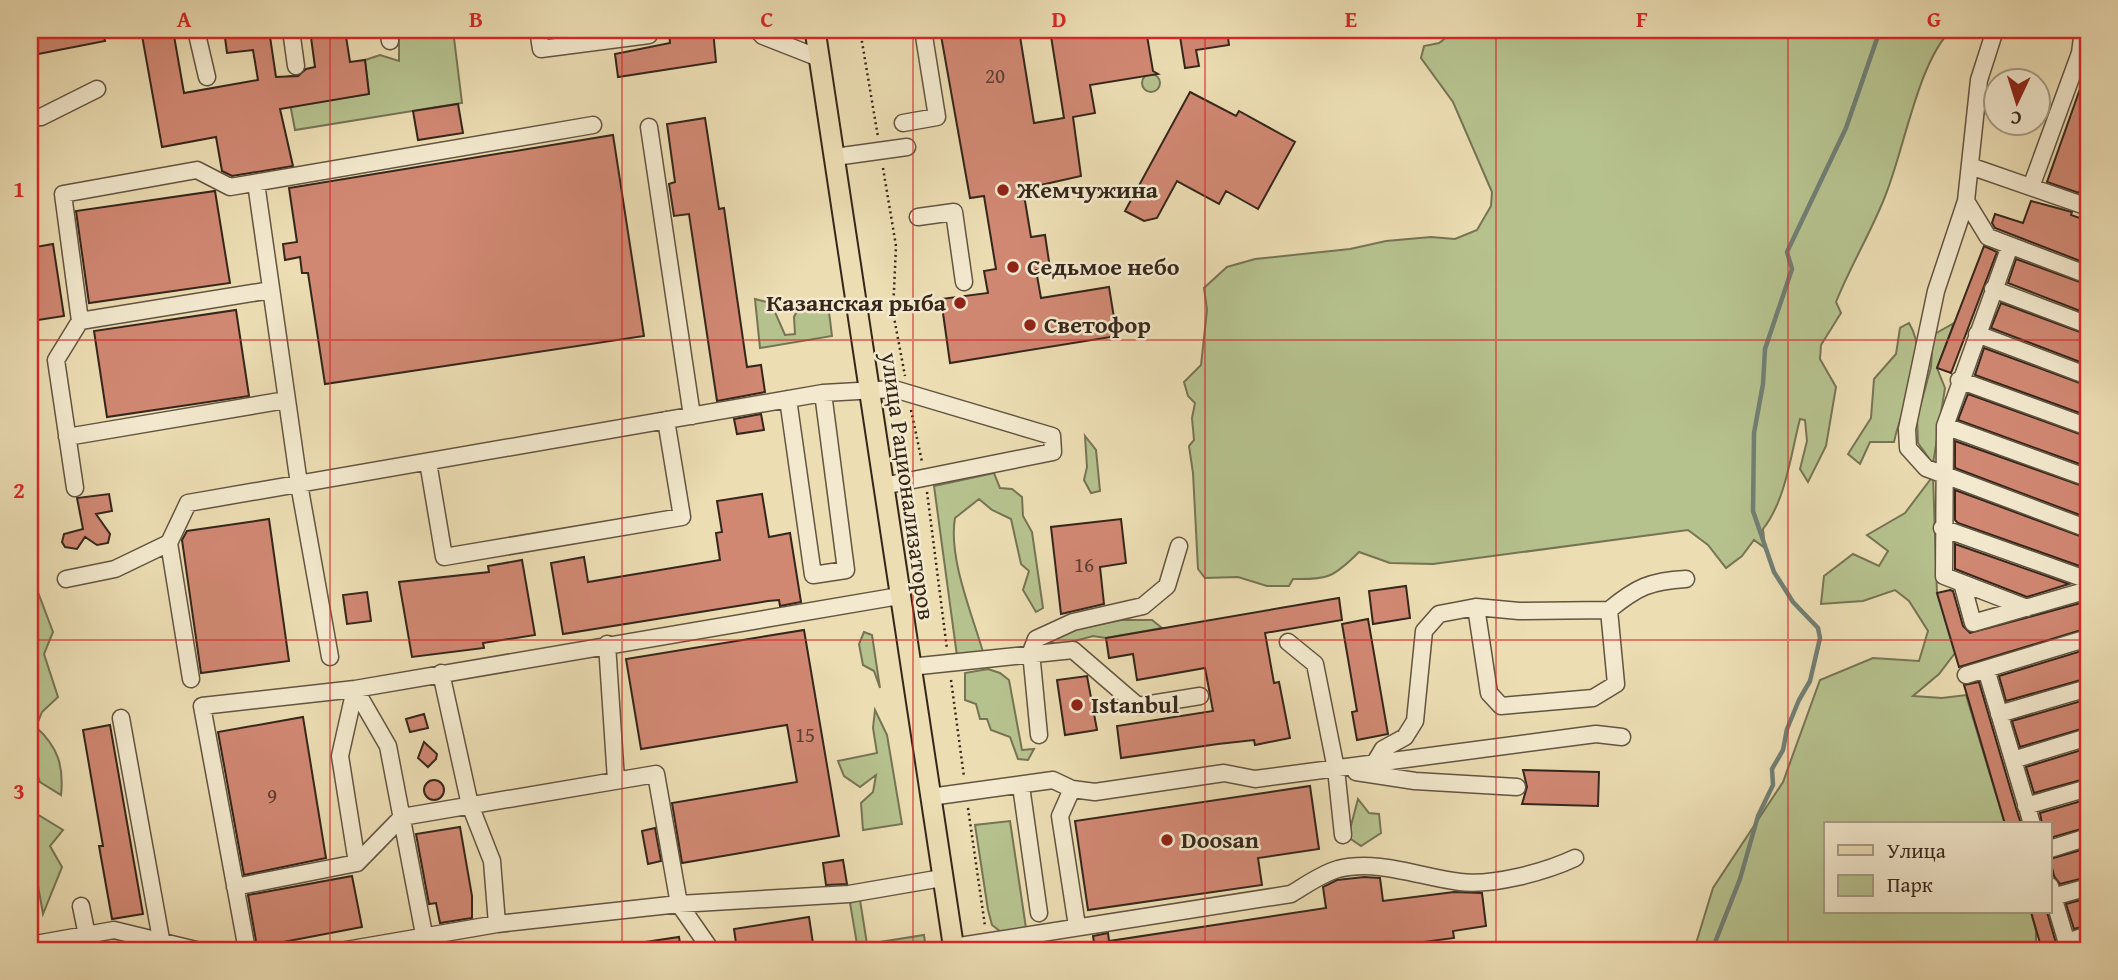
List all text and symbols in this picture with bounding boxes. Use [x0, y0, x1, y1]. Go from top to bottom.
text: A [177, 2, 192, 35]
text: B [469, 2, 483, 35]
text: C [760, 2, 774, 35]
text: D [1052, 2, 1067, 35]
text: E [1345, 2, 1357, 35]
text: F [1636, 2, 1648, 35]
text: G [1927, 2, 1941, 35]
house number: 20 [985, 60, 1005, 91]
north arrow [1982, 66, 2052, 136]
text: С [2009, 105, 2022, 133]
text: 1 [13, 172, 25, 205]
place label: Жемчужина [1016, 172, 1159, 207]
marker: Жемчужина [995, 182, 1011, 198]
place label: Седьмое небо [1027, 249, 1180, 284]
marker: Седьмое небо [1005, 259, 1021, 275]
place label: Казанская рыба [766, 285, 947, 320]
marker: Казанская рыба [952, 295, 968, 311]
place label: Светофор [1044, 307, 1151, 342]
marker: Светофор [1022, 317, 1038, 333]
street label: улица Рационализаторов [872, 349, 945, 622]
text: 2 [13, 473, 25, 506]
house number: 16 [1074, 549, 1094, 580]
place label: Istanbul [1091, 687, 1180, 722]
marker: Istanbul [1069, 697, 1085, 713]
house number: 15 [795, 719, 815, 750]
text: 3 [13, 774, 25, 807]
house number: 9 [267, 780, 277, 811]
place label: Doosan [1181, 822, 1259, 857]
legend [1824, 822, 2052, 914]
marker: Doosan [1159, 832, 1175, 848]
text: Улица [1887, 835, 1946, 866]
text: Парк [1887, 869, 1933, 900]

